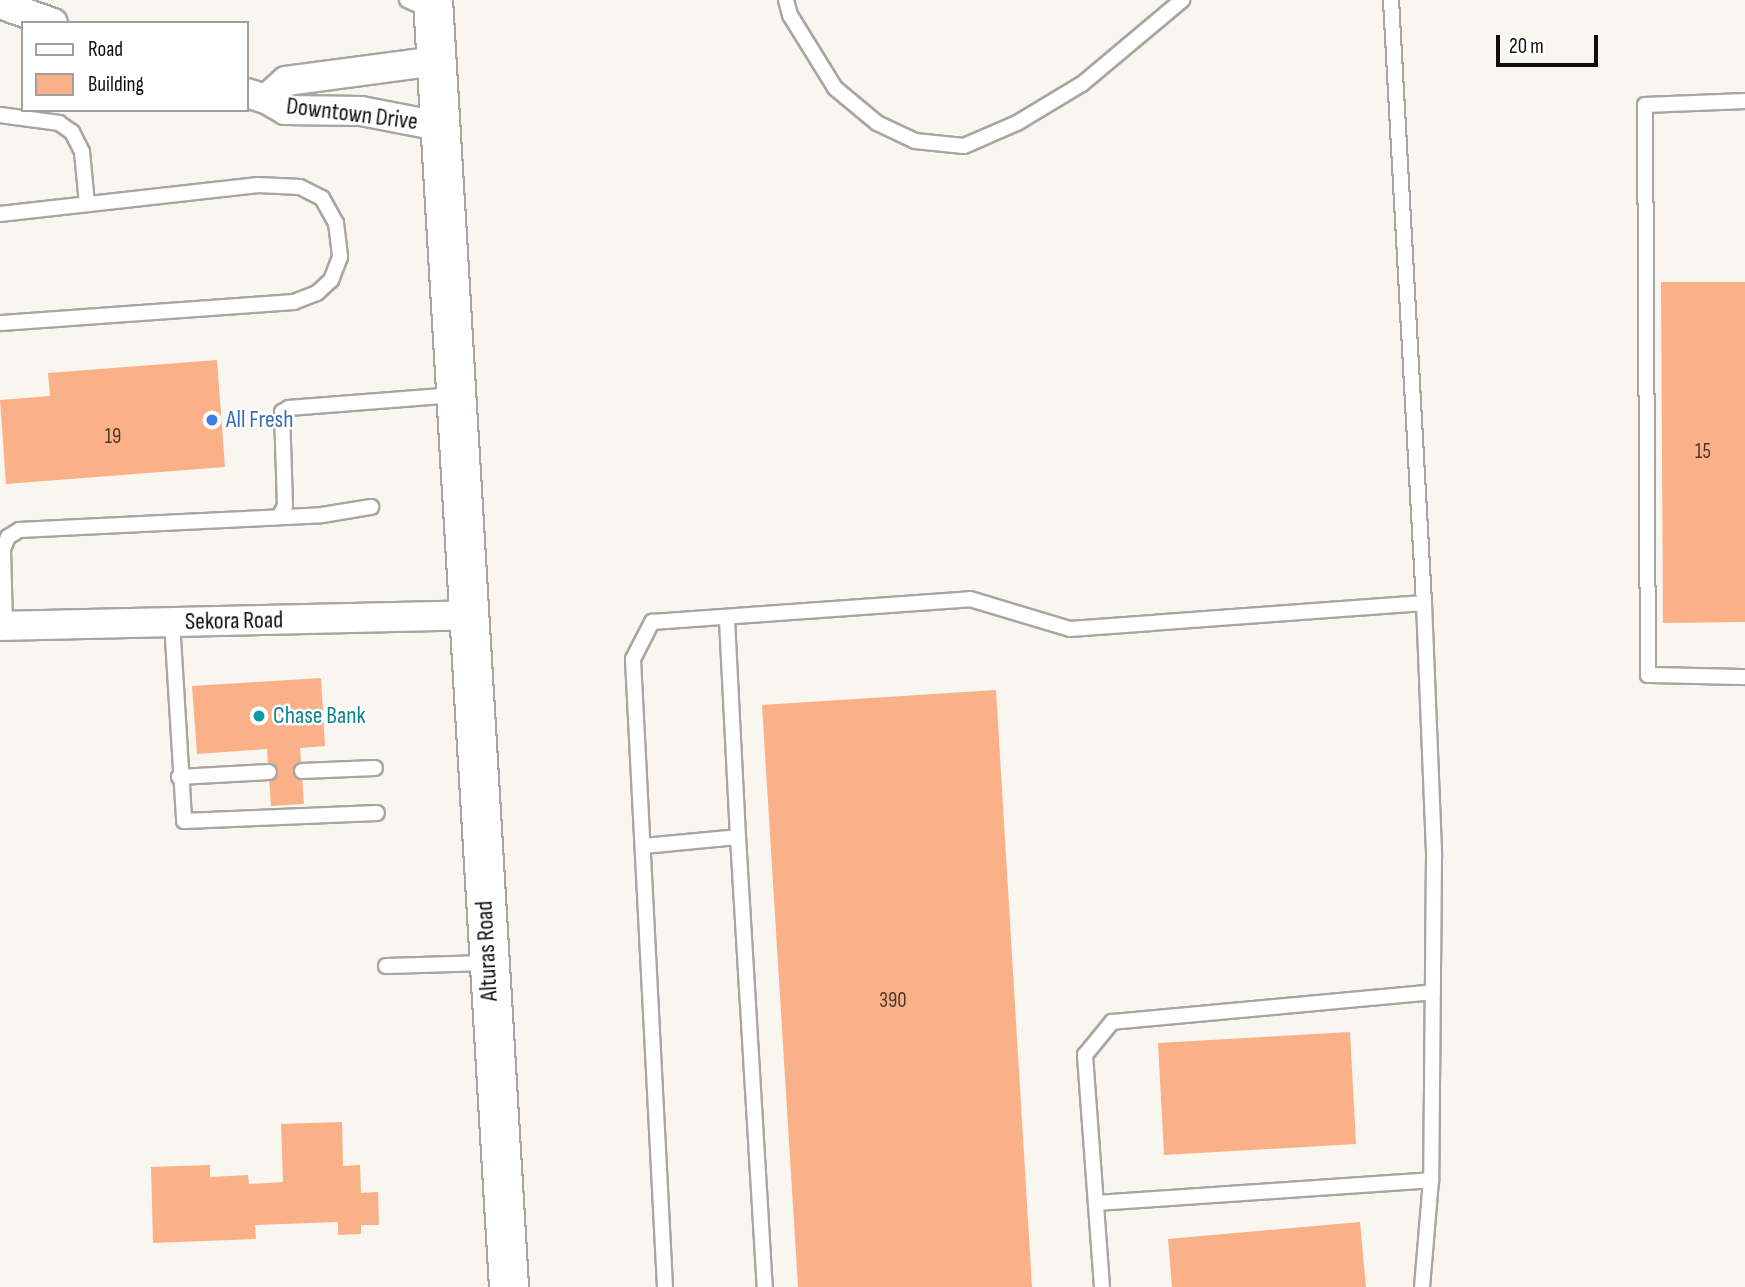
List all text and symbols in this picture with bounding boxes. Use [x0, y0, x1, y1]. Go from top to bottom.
legend [21, 21, 248, 112]
scale bar [1500, 21, 1602, 65]
text: 20 m [1509, 34, 1544, 59]
text: Road [88, 37, 123, 62]
text: Building [88, 72, 144, 97]
street label: Downtown Drive [285, 92, 419, 136]
place label: All Fresh [226, 406, 293, 434]
marker: All Fresh [204, 412, 220, 428]
house number: 19 [105, 424, 121, 450]
house number: 15 [1695, 439, 1711, 465]
street label: Sekora Road [185, 606, 283, 636]
place label: Chase Bank [273, 702, 366, 730]
marker: Chase Bank [251, 708, 267, 724]
street label: Alturas Road [470, 900, 504, 1002]
house number: 390 [879, 988, 907, 1014]

